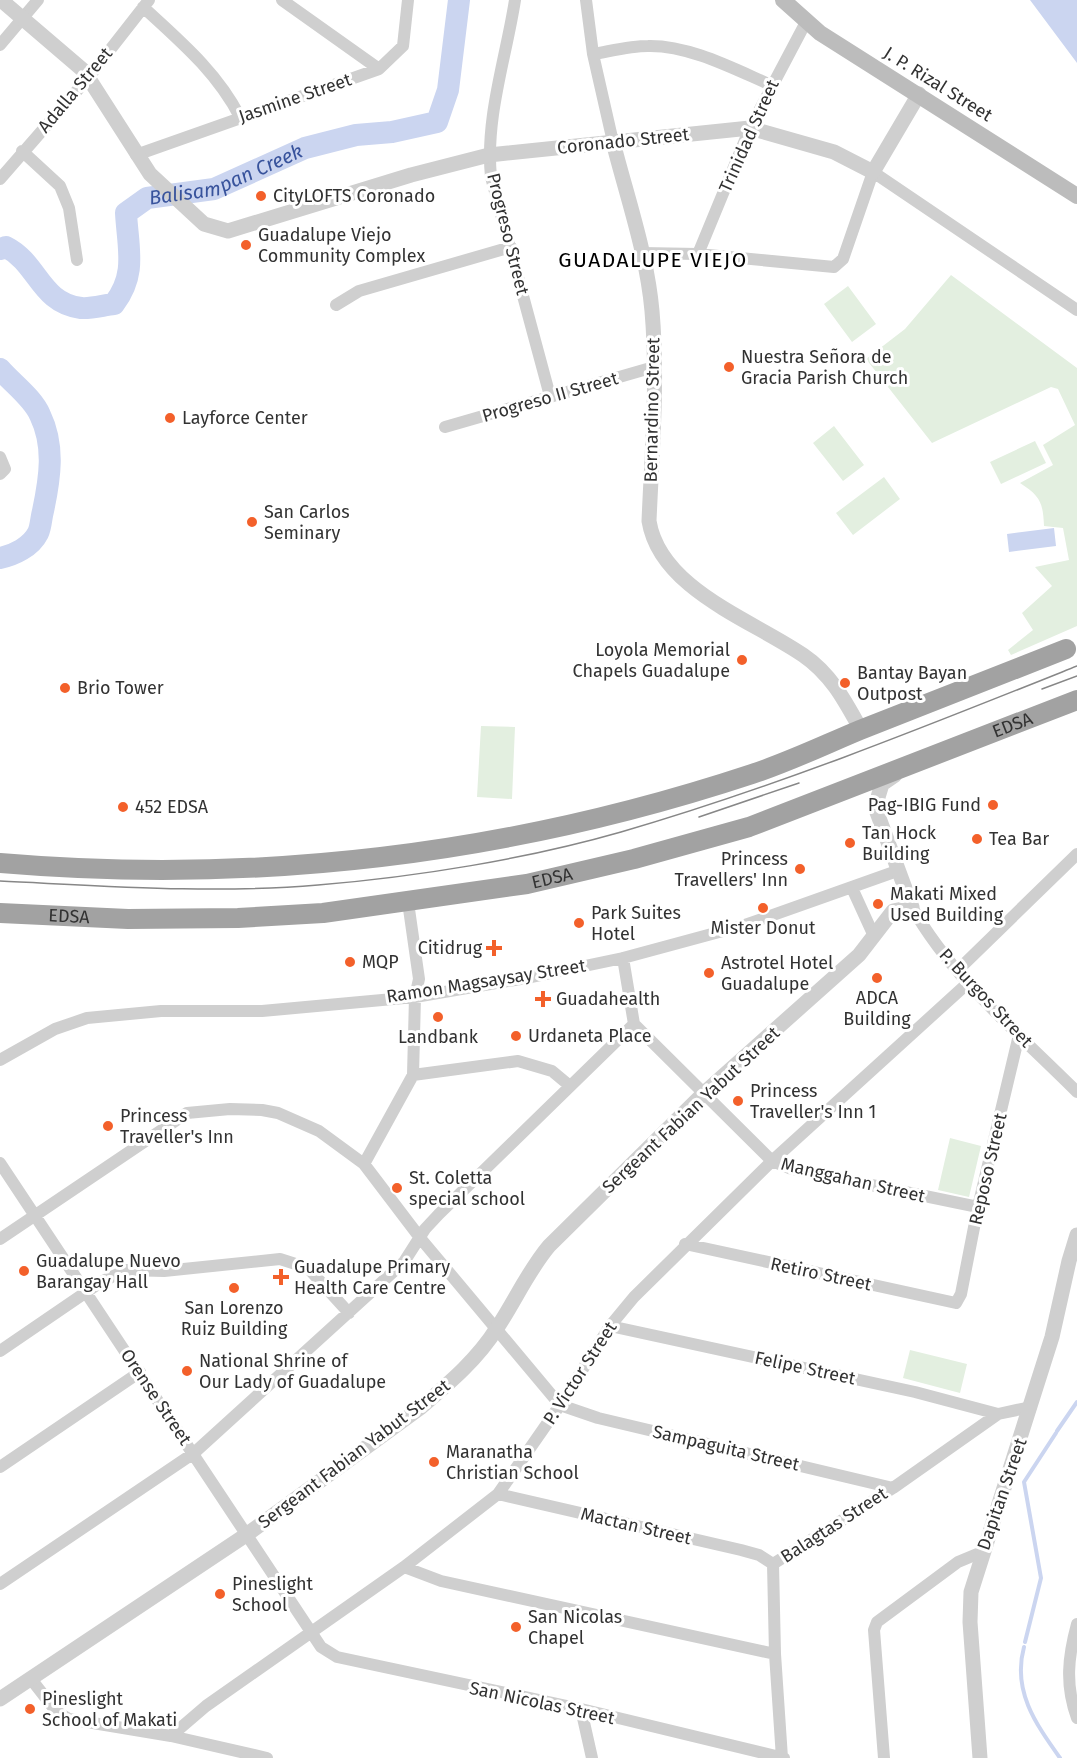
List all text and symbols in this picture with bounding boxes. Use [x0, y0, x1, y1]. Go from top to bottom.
street label: J. P. Rizal Street [880, 42, 997, 126]
street label: Adalla Street [33, 43, 117, 137]
street label: Jasmine Street [236, 68, 355, 128]
street label: Trinidad Street [714, 76, 784, 196]
street label: Coronado Street [556, 123, 690, 159]
water label: Balisampan Creek [147, 139, 306, 210]
street label: Progreso Street [482, 171, 534, 298]
place label: CityLOFTS Coronado [273, 185, 435, 207]
marker: CityLOFTS Coronado [254, 189, 268, 203]
place label: Guadalupe Viejo Community Complex [258, 224, 425, 267]
marker: Guadalupe Viejo Community Complex [239, 238, 253, 252]
district label: GUADALUPE VIEJO [558, 247, 748, 273]
street label: Bernardino Street [640, 337, 664, 483]
place label: Nuestra Señora de Gracia Parish Church [741, 346, 908, 389]
marker: Nuestra Señora de Gracia Parish Church [722, 360, 736, 374]
street label: Progreso II Street [479, 367, 621, 427]
place label: Layforce Center [182, 407, 308, 429]
marker: Layforce Center [163, 411, 177, 425]
place label: San Carlos Seminary [264, 501, 350, 544]
marker: San Carlos Seminary [245, 515, 259, 529]
place label: Loyola Memorial Chapels Guadalupe [573, 639, 730, 682]
marker: Loyola Memorial Chapels Guadalupe [735, 653, 749, 667]
place label: Bantay Bayan Outpost [857, 662, 967, 705]
marker: Bantay Bayan Outpost [838, 676, 852, 690]
place label: Brio Tower [77, 677, 164, 699]
marker: Brio Tower [58, 681, 72, 695]
street label: EDSA [989, 707, 1036, 743]
place label: Pag-IBIG Fund [868, 794, 981, 816]
place label: 452 EDSA [135, 796, 209, 818]
marker: Pag-IBIG Fund [986, 798, 1000, 812]
marker: 452 EDSA [116, 800, 130, 814]
place label: Tan Hock Building [862, 822, 937, 865]
place label: Tea Bar [989, 828, 1049, 850]
marker: Tea Bar [970, 832, 984, 846]
marker: Tan Hock Building [843, 836, 857, 850]
place label: Princess Travellers' Inn [675, 848, 788, 891]
marker: Princess Travellers' Inn [793, 862, 807, 876]
street label: EDSA [529, 863, 575, 894]
place label: Makati Mixed Used Building [890, 883, 1004, 926]
marker: Makati Mixed Used Building [871, 897, 885, 911]
marker: Mister Donut [756, 901, 770, 915]
place label: Park Suites Hotel [591, 902, 681, 945]
street label: EDSA [48, 904, 91, 928]
marker: Park Suites Hotel [572, 916, 586, 930]
place label: Mister Donut [711, 917, 816, 939]
place label: Citidrug [418, 937, 483, 959]
marker: Citidrug [487, 941, 501, 955]
street label: P. Burgos Street [935, 944, 1038, 1052]
place label: MQP [362, 951, 399, 973]
place label: Astrotel Hotel Guadalupe [721, 952, 833, 995]
street label: Ramon Magsaysay Street [385, 954, 588, 1008]
marker: MQP [343, 955, 357, 969]
marker: Astrotel Hotel Guadalupe [702, 966, 716, 980]
marker: ADCA Building [870, 971, 884, 985]
place label: ADCA Building [843, 987, 911, 1030]
place label: Guadahealth [556, 988, 660, 1010]
marker: Guadahealth [534, 990, 552, 1008]
marker: Landbank [431, 1010, 445, 1024]
street label: Sergeant Fabian Yabut Street [598, 1022, 785, 1198]
place label: Urdaneta Place [528, 1025, 651, 1047]
place label: Landbank [398, 1026, 479, 1048]
marker: Urdaneta Place [509, 1029, 523, 1043]
place label: Princess Traveller's Inn 1 [750, 1080, 876, 1123]
marker: Princess Traveller's Inn 1 [731, 1094, 745, 1108]
place label: Princess Traveller's Inn [120, 1105, 234, 1148]
street label: Reposo Street [964, 1110, 1012, 1227]
marker: Princess Traveller's Inn [101, 1119, 115, 1133]
street label: Manggahan Street [779, 1153, 928, 1207]
place label: St. Coletta special school [409, 1167, 525, 1210]
marker: St. Coletta special school [390, 1181, 404, 1195]
place label: Guadalupe Nuevo Barangay Hall [36, 1250, 181, 1293]
street label: Retiro Street [769, 1253, 874, 1296]
place label: Guadalupe Primary Health Care Centre [294, 1256, 450, 1299]
marker: Guadalupe Nuevo Barangay Hall [17, 1264, 31, 1278]
marker: Guadalupe Primary Health Care Centre [272, 1268, 290, 1286]
marker: San Lorenzo Ruiz Building [227, 1281, 241, 1295]
place label: San Lorenzo Ruiz Building [181, 1297, 288, 1340]
street label: P. Victor Street [539, 1317, 622, 1429]
street label: Orense Street [116, 1345, 196, 1450]
street label: Felipe Street [753, 1347, 858, 1390]
place label: National Shrine of Our Lady of Guadalupe [199, 1350, 386, 1393]
marker: National Shrine of Our Lady of Guadalupe [180, 1364, 194, 1378]
street label: Sergeant Fabian Yabut Street [254, 1374, 455, 1533]
street label: Sampaguita Street [651, 1420, 802, 1476]
street label: Dapitan Street [973, 1434, 1032, 1553]
place label: Maranatha Christian School [446, 1441, 579, 1484]
marker: Maranatha Christian School [427, 1455, 441, 1469]
street label: Balagtas Street [777, 1482, 892, 1568]
street label: Mactan Street [579, 1503, 694, 1550]
place label: Pineslight School [232, 1573, 314, 1616]
marker: Pineslight School [213, 1587, 227, 1601]
place label: San Nicolas Chapel [528, 1606, 622, 1649]
marker: San Nicolas Chapel [509, 1620, 523, 1634]
street label: San Nicolas Street [467, 1677, 617, 1729]
place label: Pineslight School of Makati [42, 1688, 177, 1731]
marker: Pineslight School of Makati [23, 1702, 37, 1716]

